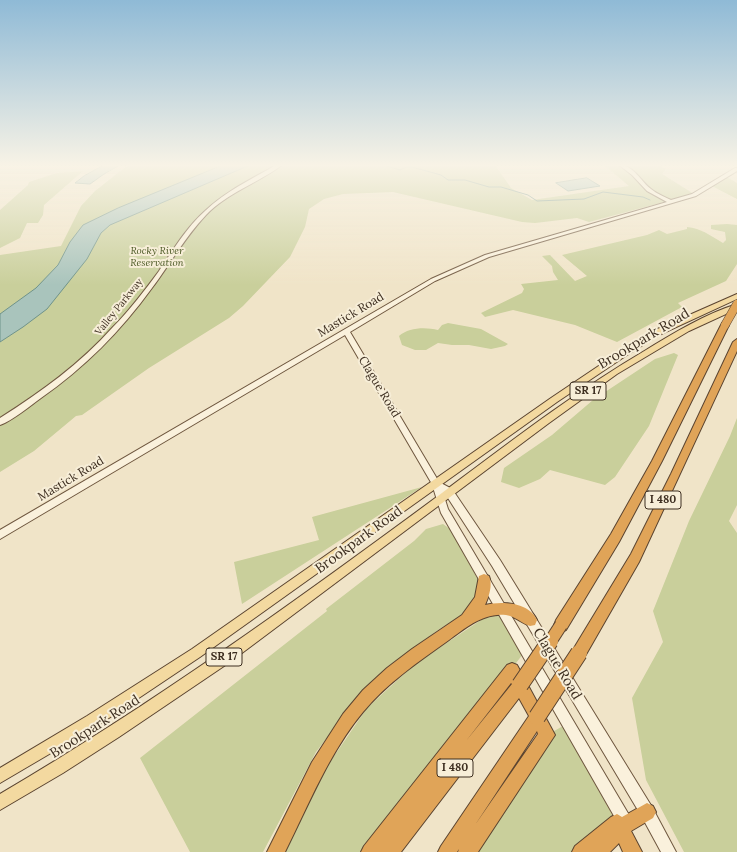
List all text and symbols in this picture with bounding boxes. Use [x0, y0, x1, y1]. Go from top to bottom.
park label: Rocky River Reservation [130, 245, 184, 268]
street label: Valley Parkway [93, 276, 145, 338]
street label: Mastick Road [315, 290, 387, 340]
street label: Brookpark Road [595, 305, 693, 373]
street label: Clague Road [355, 354, 403, 420]
road number: SR 17 [570, 382, 606, 400]
street label: Mastick Road [35, 454, 107, 504]
road number: I 480 [645, 491, 681, 509]
street label: Brookpark Road [312, 503, 406, 577]
street label: Clague Road [529, 625, 585, 703]
road number: SR 17 [206, 648, 242, 666]
street label: Brookpark Road [47, 692, 143, 762]
road number: I 480 [437, 759, 473, 777]

